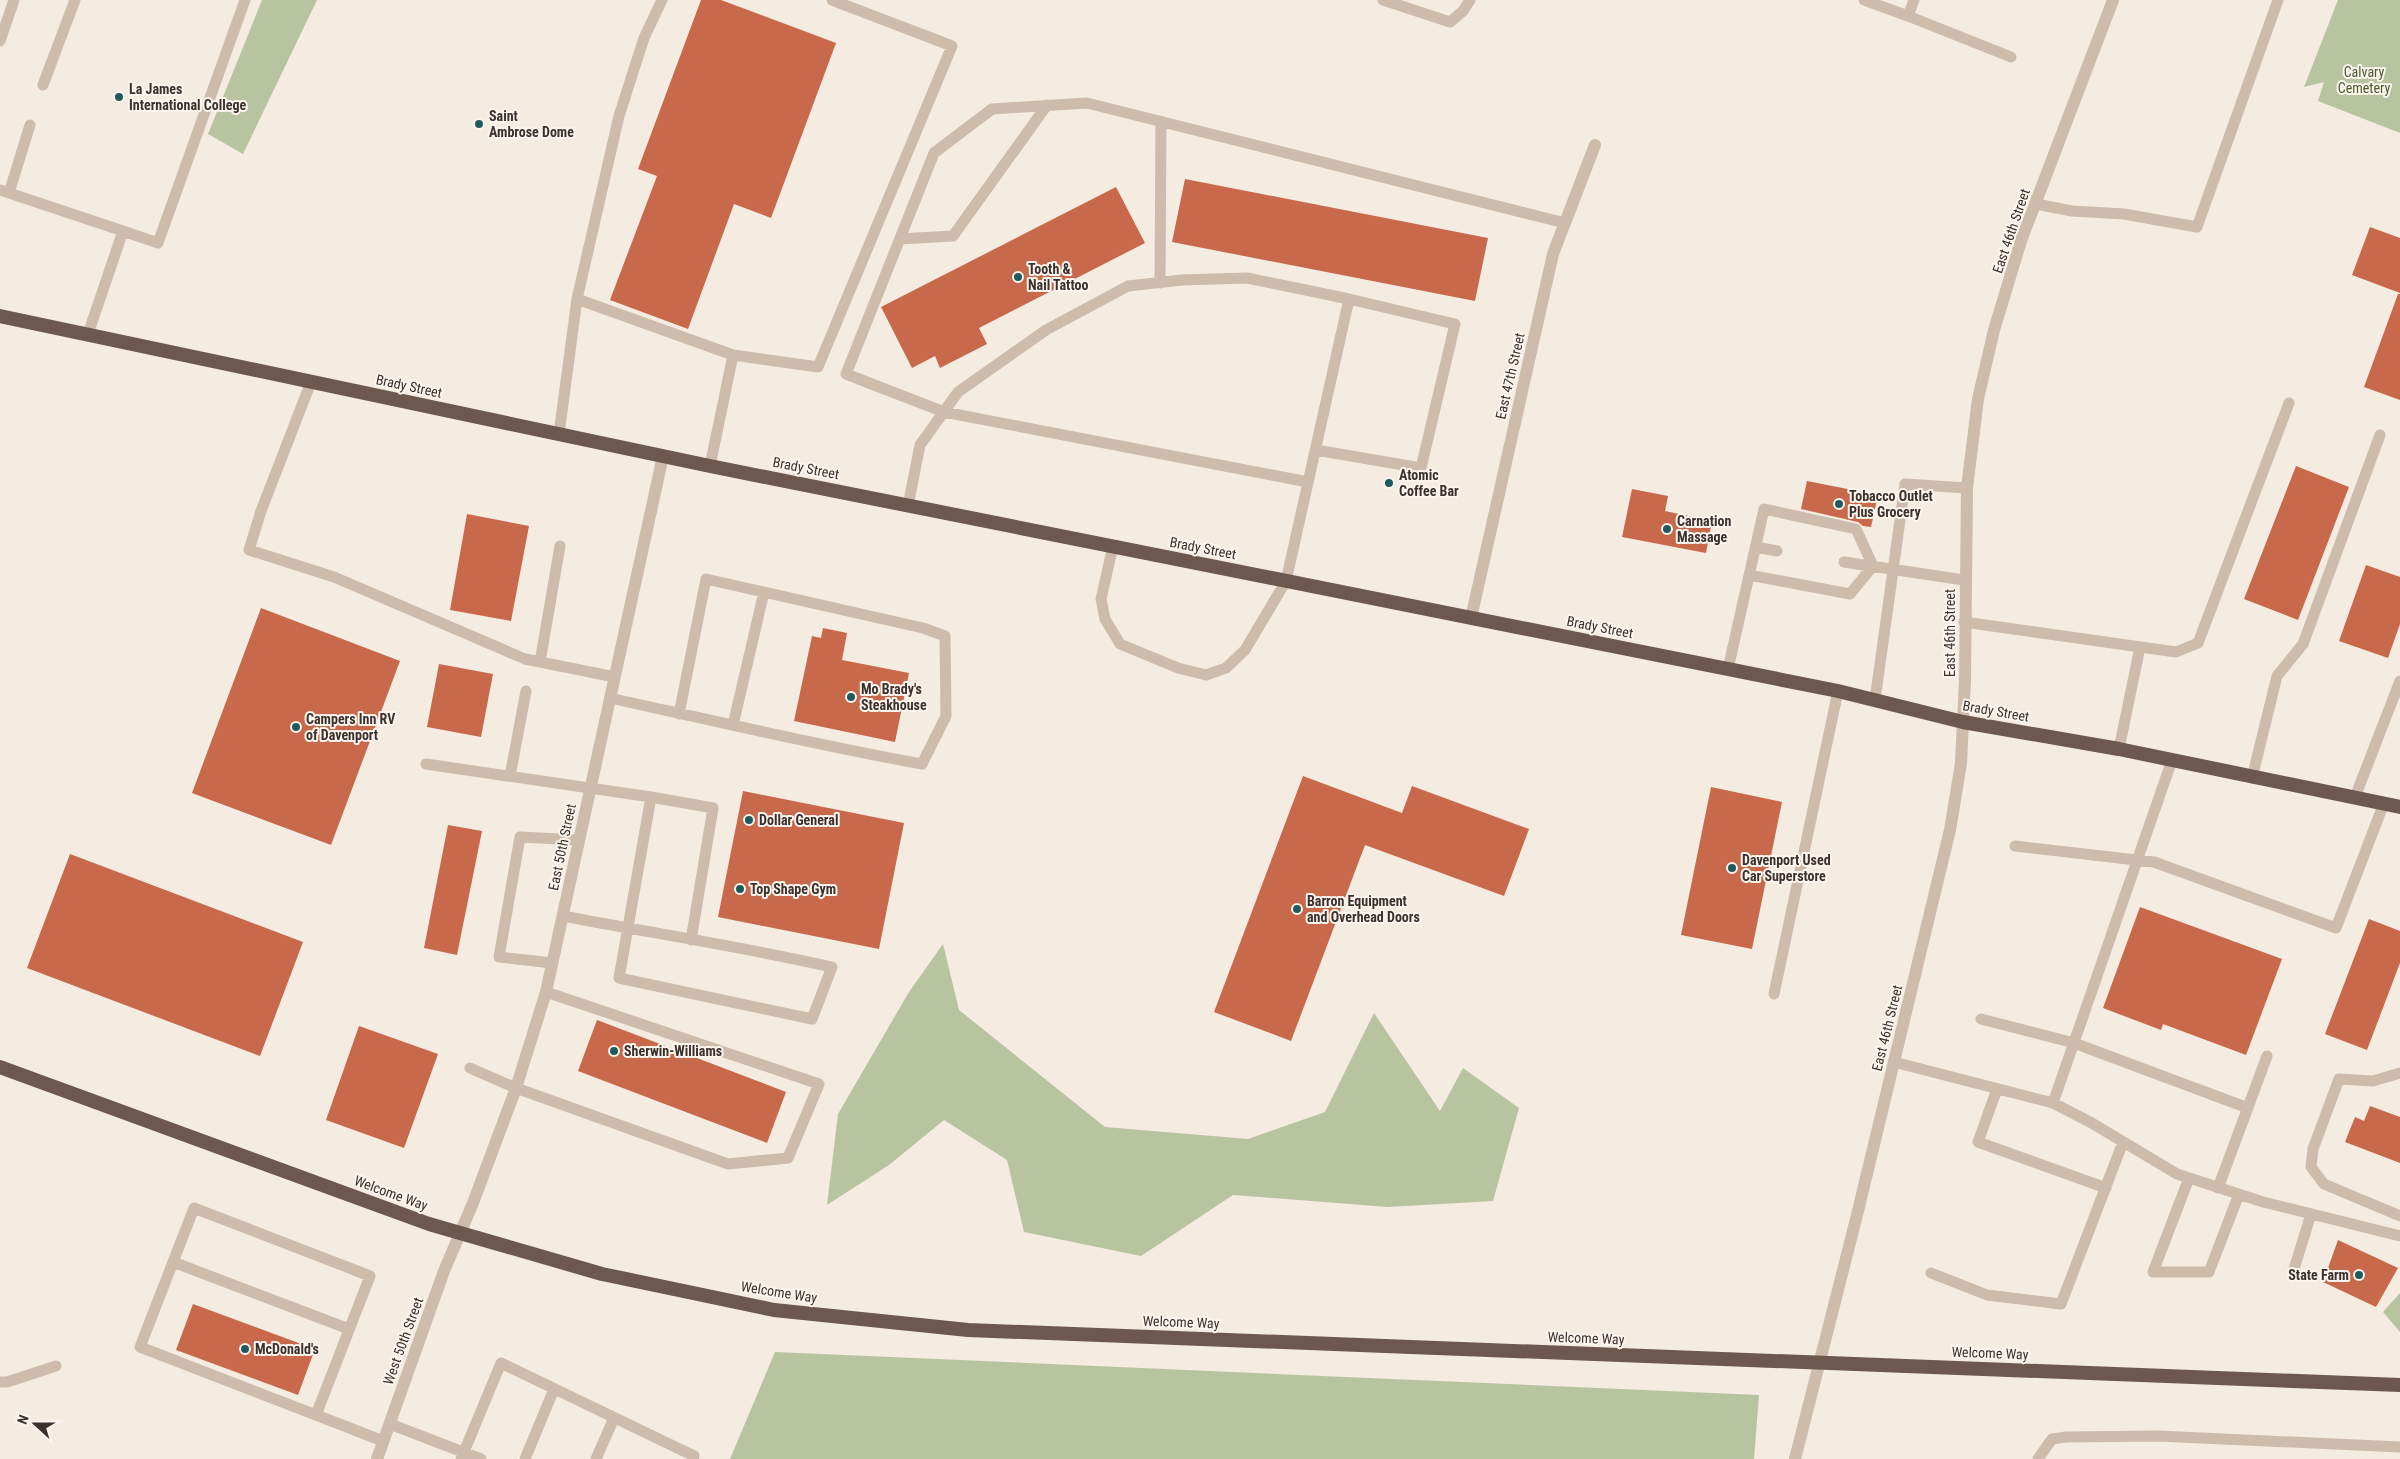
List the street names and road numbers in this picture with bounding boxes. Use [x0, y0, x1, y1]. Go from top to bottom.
street label: East 46th Street [1989, 187, 2033, 275]
street label: East 47th Street [1492, 331, 1528, 421]
street label: Brady Street [374, 371, 444, 401]
street label: Brady Street [772, 454, 840, 482]
street label: Brady Street [1169, 534, 1237, 562]
street label: East 46th Street [1942, 589, 1958, 677]
street label: Brady Street [1566, 613, 1634, 641]
street label: Brady Street [1962, 697, 2030, 725]
street label: East 50th Street [545, 802, 579, 892]
street label: East 46th Street [1869, 983, 1905, 1073]
street label: Welcome Way [352, 1172, 430, 1214]
street label: Welcome Way [740, 1278, 818, 1306]
street label: West 50th Street [380, 1295, 426, 1387]
street label: Welcome Way [1142, 1313, 1220, 1331]
street label: Welcome Way [1547, 1329, 1625, 1347]
street label: Welcome Way [1951, 1344, 2029, 1362]

